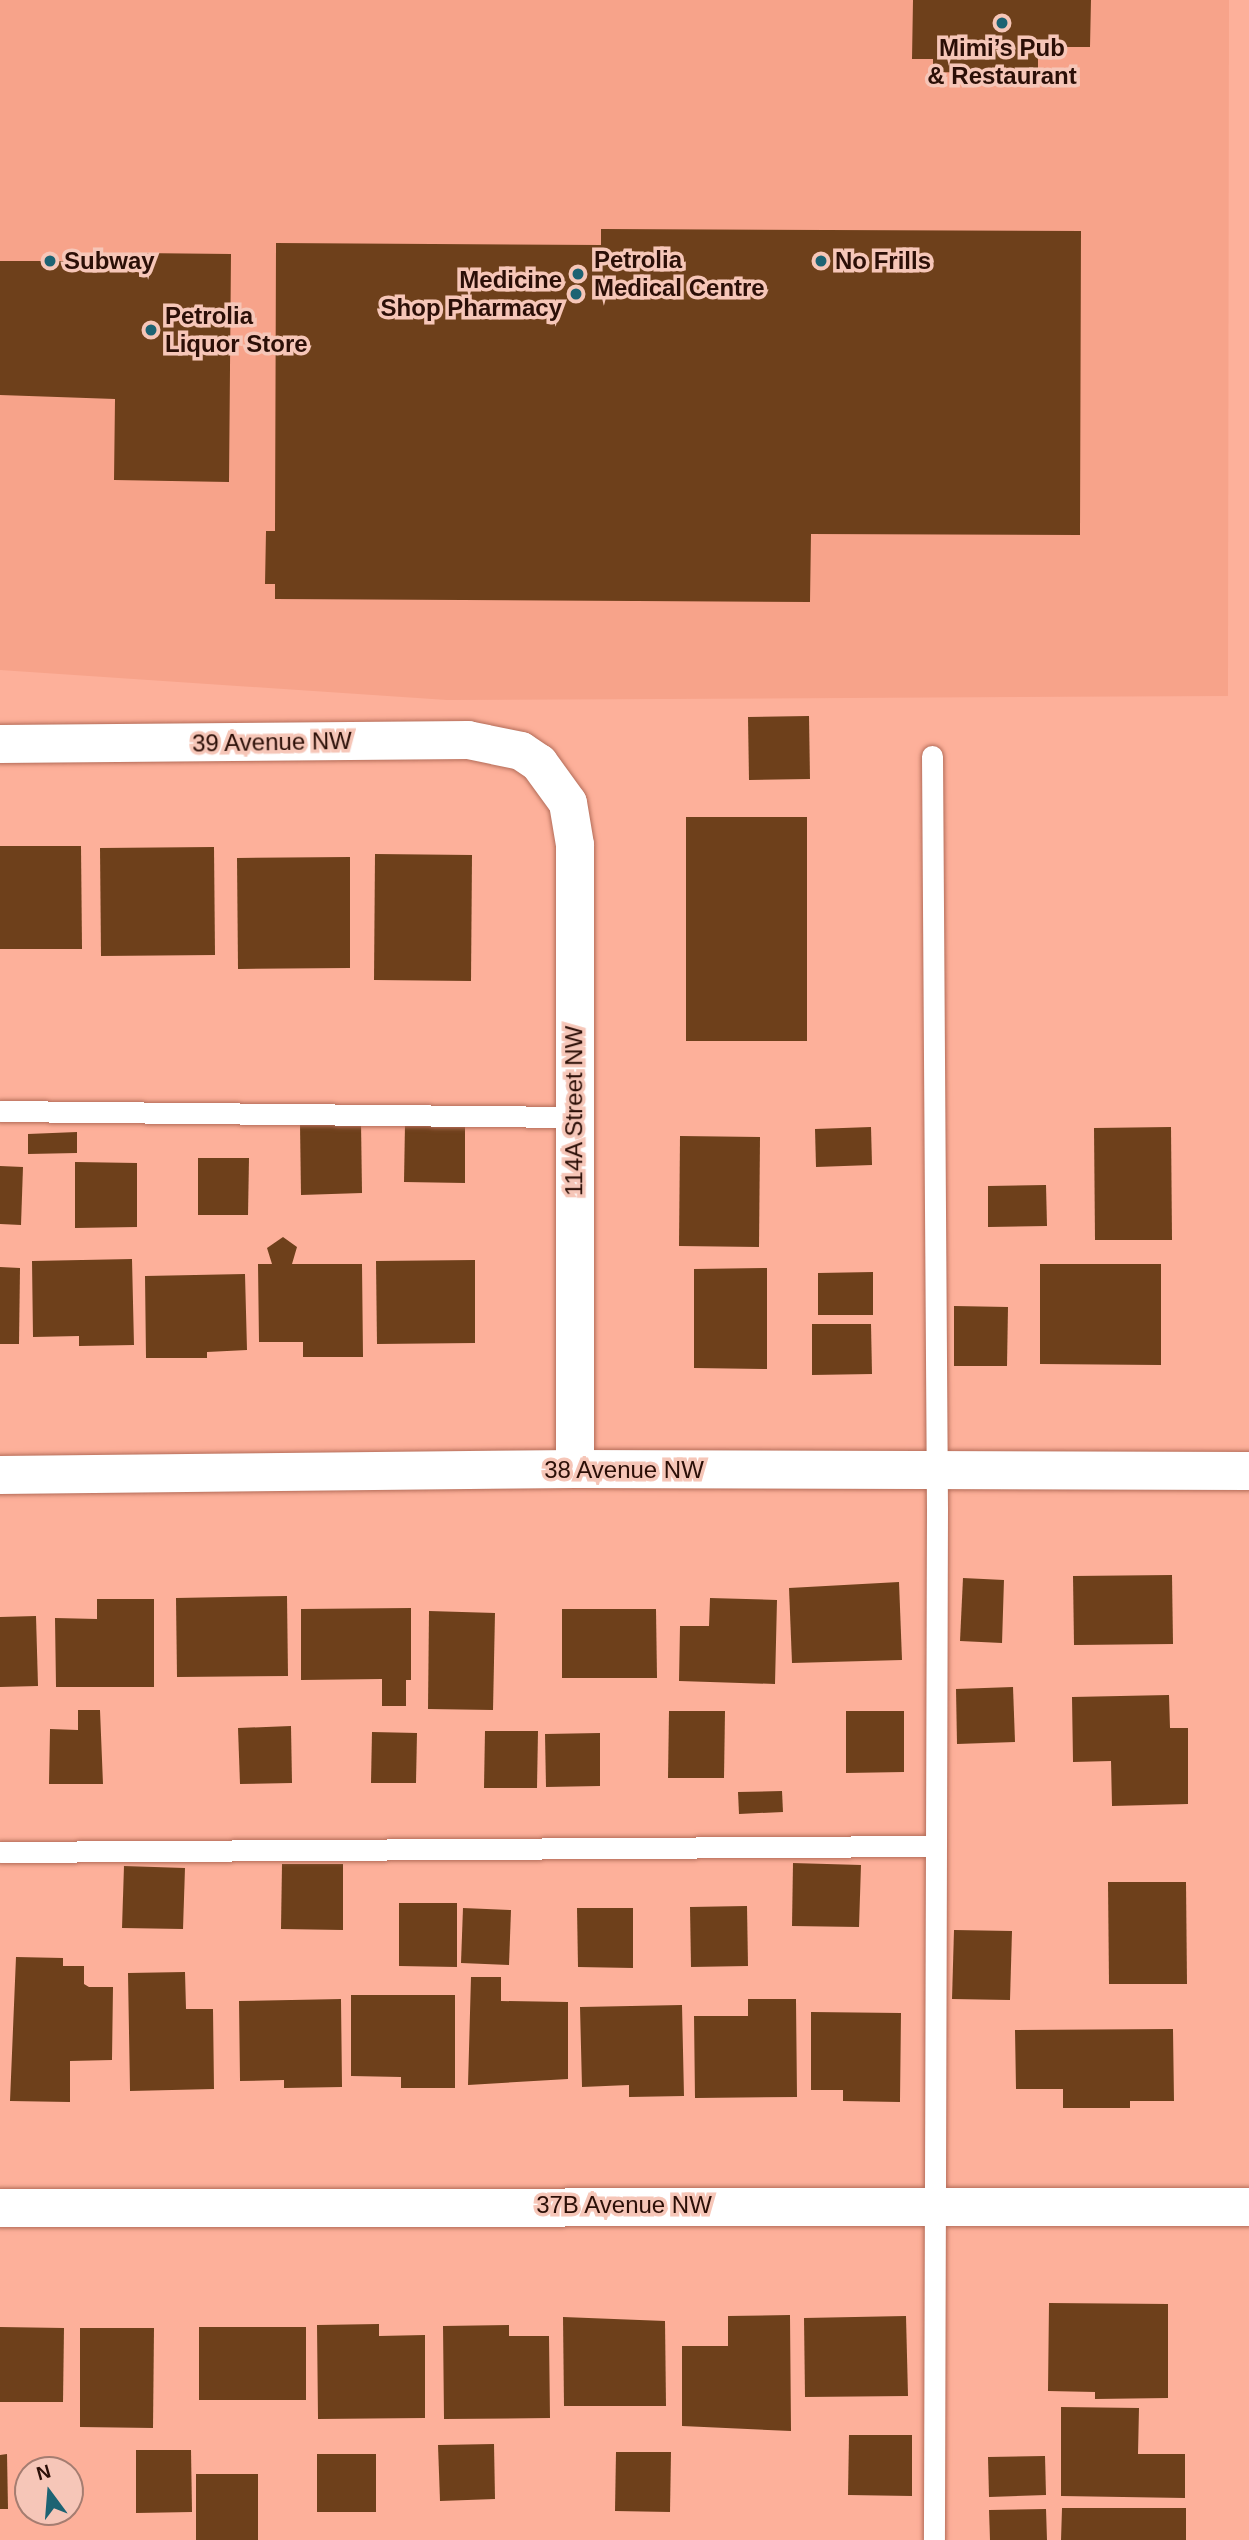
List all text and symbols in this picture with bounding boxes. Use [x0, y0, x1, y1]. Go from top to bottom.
marker: Mimi’s Pub & Restaurant [994, 15, 1010, 31]
place label: Mimi’s Pub & Restaurant [927, 34, 1077, 90]
place label: Petrolia Medical Centre [594, 246, 765, 302]
place label: Subway [64, 247, 155, 275]
place label: No Frills [835, 247, 931, 275]
marker: Subway [42, 253, 58, 269]
marker: No Frills [813, 253, 829, 269]
marker: Petrolia Medical Centre [568, 264, 588, 284]
place label: Medicine Shop Pharmacy [381, 266, 562, 322]
marker: Medicine Shop Pharmacy [568, 286, 584, 302]
place label: Petrolia Liquor Store [165, 302, 308, 358]
marker: Petrolia Liquor Store [143, 322, 159, 338]
street label: 39 Avenue NW [191, 726, 353, 758]
street label: 114A Street NW [560, 1025, 588, 1197]
street label: 38 Avenue NW [544, 1456, 704, 1484]
street label: 37B Avenue NW [536, 2191, 712, 2219]
north arrow [14, 2456, 84, 2526]
text: N [34, 2460, 53, 2484]

